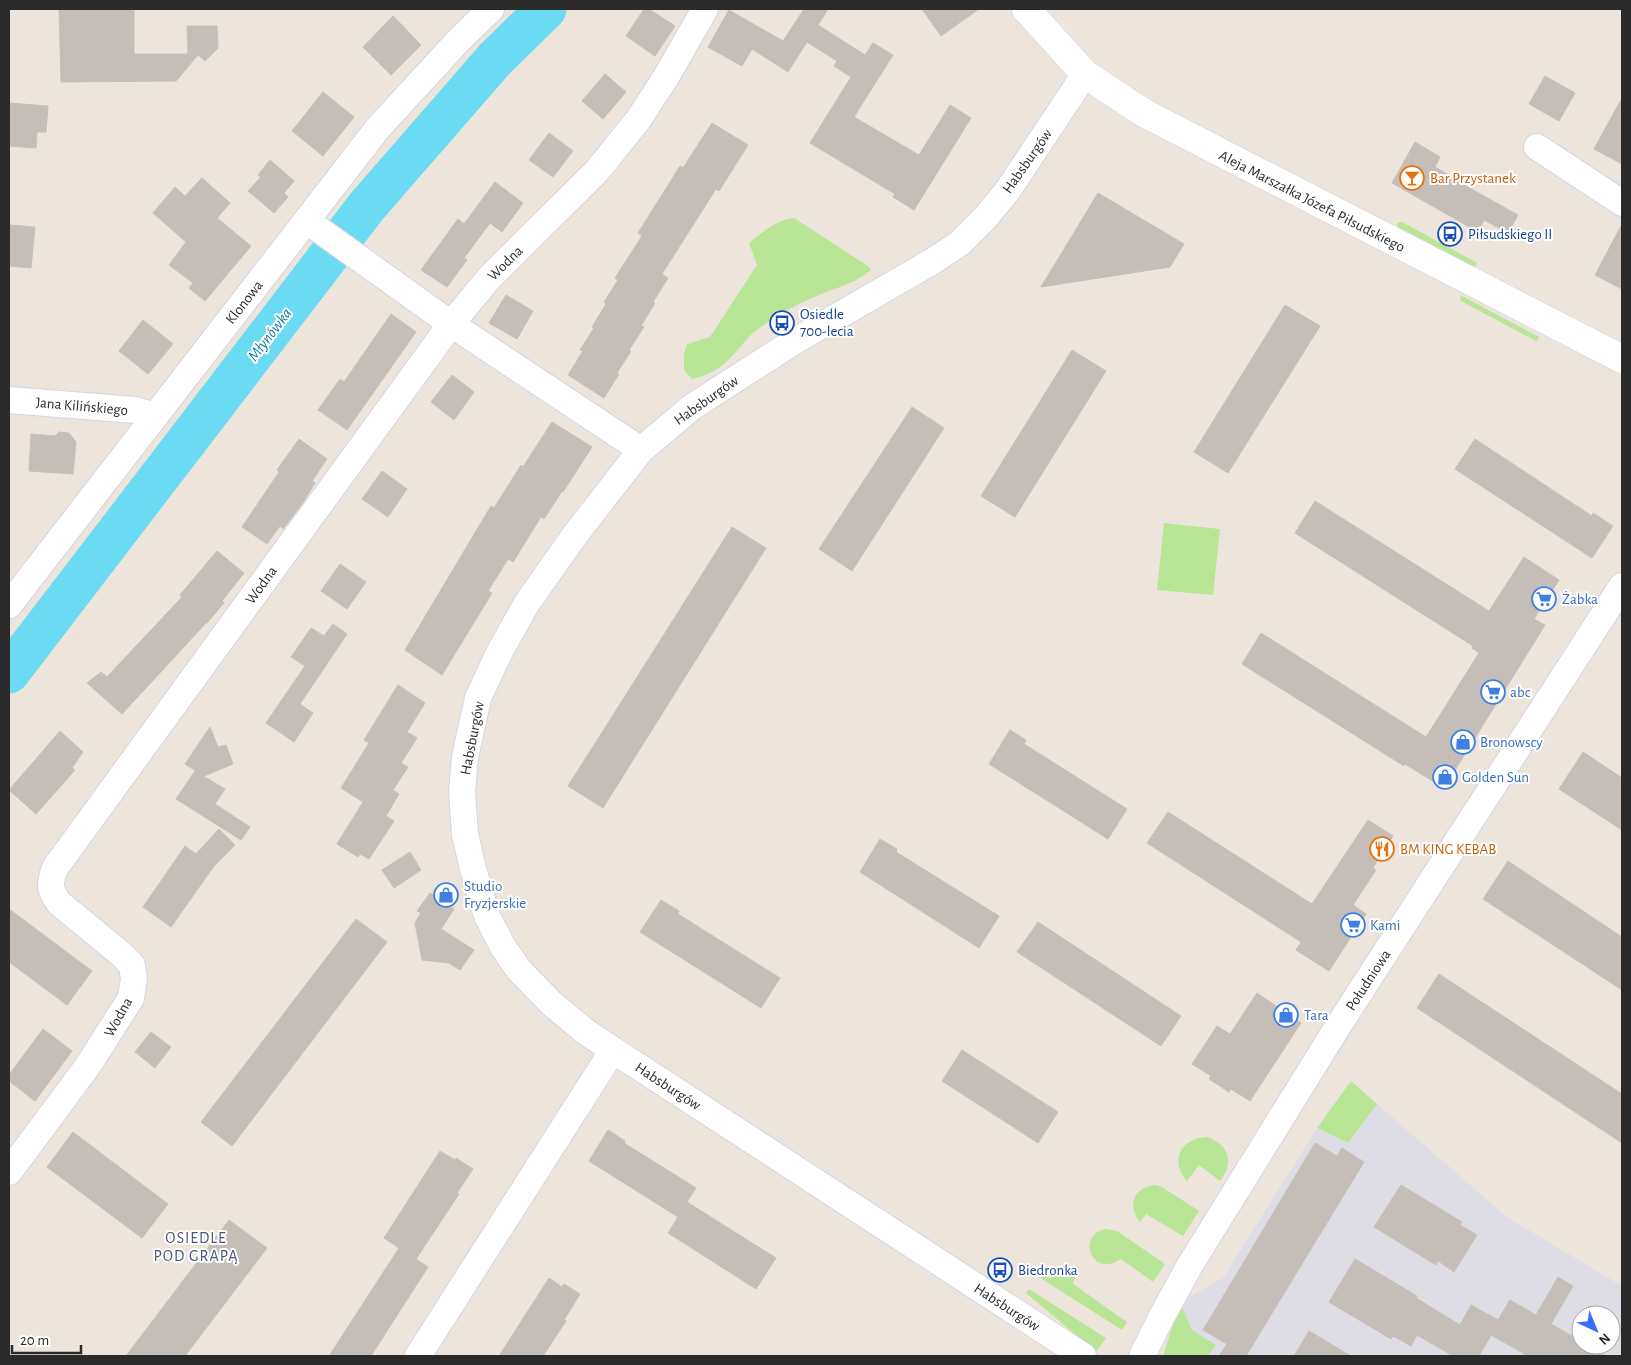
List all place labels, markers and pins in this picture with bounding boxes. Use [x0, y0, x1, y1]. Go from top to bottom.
bar icon: Bar Przystanek [1399, 165, 1425, 191]
place label: Bar Przystanek [1430, 171, 1516, 186]
bus stop icon: Piłsudskiego II [1437, 221, 1463, 247]
place label: Piłsudskiego II [1468, 227, 1552, 242]
place label: Osiedle 700-lecia [800, 307, 854, 339]
bus stop icon: Osiedle 700-lecia [769, 310, 795, 336]
supermarket icon: Żabka [1531, 586, 1557, 612]
place label: Żabka [1562, 590, 1598, 607]
supermarket icon: abc [1480, 679, 1506, 705]
place label: abc [1510, 685, 1531, 700]
shop icon: Bronowscy [1450, 729, 1476, 755]
place label: Bronowscy [1480, 735, 1543, 750]
shop icon: Golden Sun [1432, 764, 1458, 790]
place label: Golden Sun [1462, 770, 1529, 785]
restaurant icon: BM KING KEBAB [1369, 836, 1395, 862]
place label: BM KING KEBAB [1400, 842, 1496, 857]
place label: Studio Fryzjerskie [464, 879, 526, 911]
shop icon: Studio Fryzjerskie [433, 882, 459, 908]
supermarket icon: Kami [1340, 912, 1366, 938]
place label: Kami [1370, 918, 1400, 933]
shop icon: Tara [1273, 1002, 1299, 1028]
place label: Tara [1304, 1008, 1329, 1023]
bus stop icon: Biedronka [987, 1257, 1013, 1283]
place label: Biedronka [1018, 1263, 1078, 1278]

